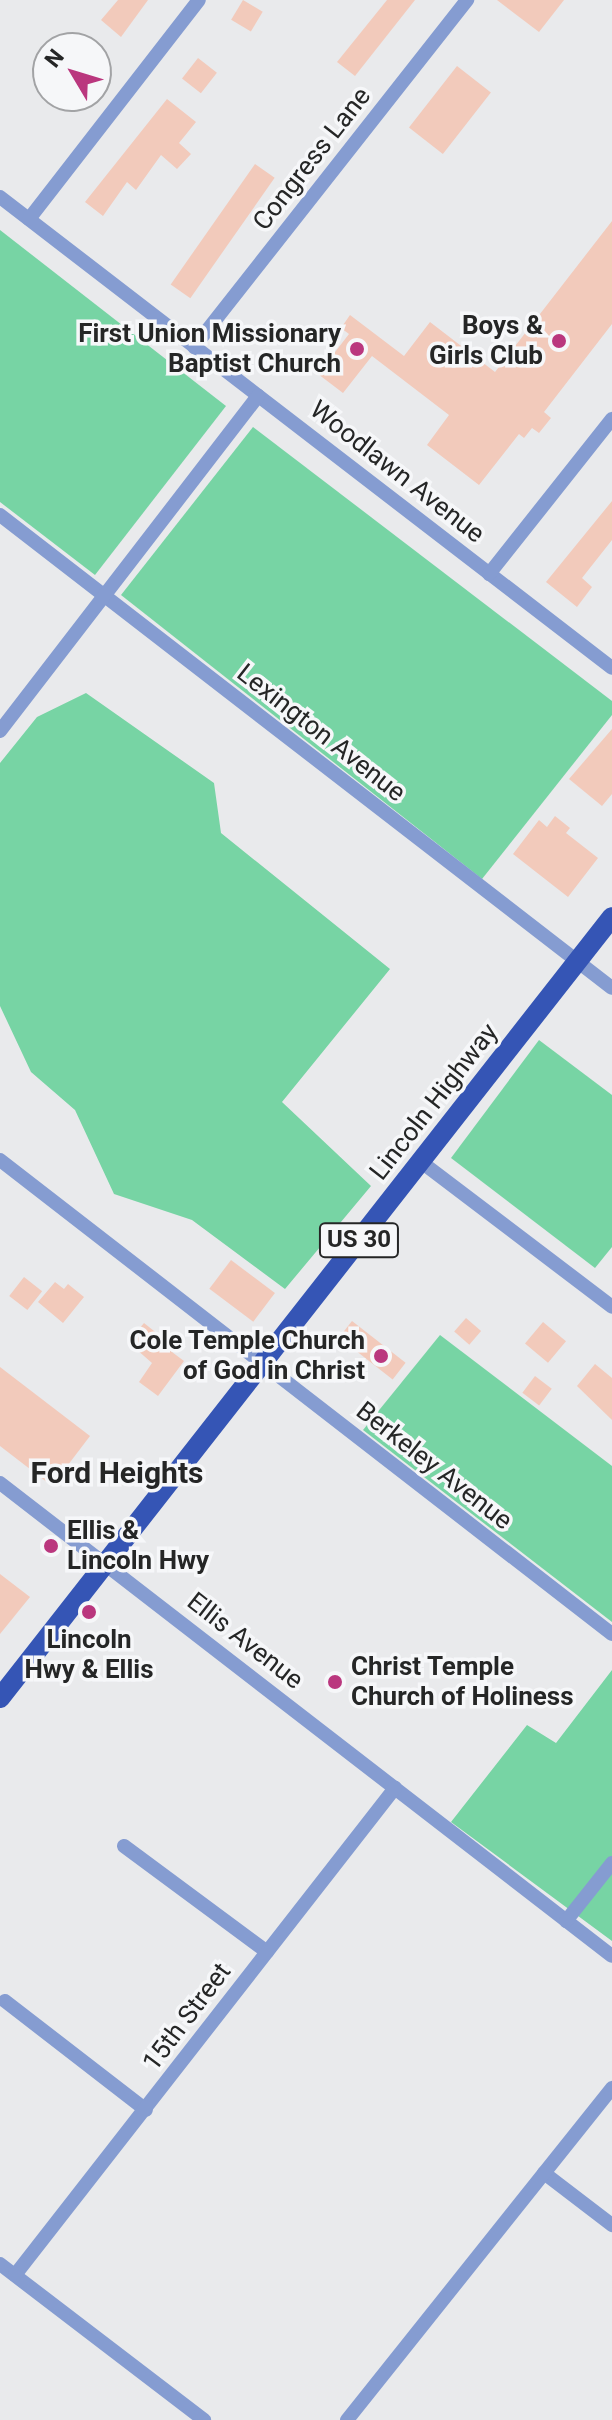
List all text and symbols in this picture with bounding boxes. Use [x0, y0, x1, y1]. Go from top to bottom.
north arrow [32, 32, 112, 112]
text: N [40, 44, 69, 72]
street label: Congress Lane [247, 81, 377, 237]
place label: Boys & Girls Club [429, 310, 543, 372]
place label: First Union Missionary Baptist Church [78, 318, 341, 380]
marker: Boys & Girls Club [550, 332, 568, 350]
marker: First Union Missionary Baptist Church [348, 340, 366, 358]
street label: Woodlawn Avenue [304, 394, 490, 550]
street label: Lexington Avenue [231, 658, 411, 808]
street label: Lincoln Highway [363, 1018, 505, 1186]
road number: US 30 [317, 1220, 401, 1260]
place label: Cole Temple Church of God in Christ [129, 1325, 365, 1386]
marker: Cole Temple Church of God in Christ [372, 1347, 390, 1365]
street label: Berkeley Avenue [350, 1395, 518, 1537]
district label: Ford Heights [31, 1455, 203, 1491]
place label: Ellis & Lincoln Hwy [67, 1515, 209, 1576]
marker: Ellis & Lincoln Hwy [42, 1537, 60, 1555]
street label: Ellis Avenue [181, 1586, 309, 1696]
marker: Lincoln Hwy & Ellis [80, 1603, 98, 1621]
place label: Lincoln Hwy & Ellis [24, 1624, 154, 1686]
place label: Christ Temple Church of Holiness [351, 1651, 574, 1712]
marker: Christ Temple Church of Holiness [326, 1673, 344, 1691]
street label: 15th Street [136, 1957, 238, 2077]

